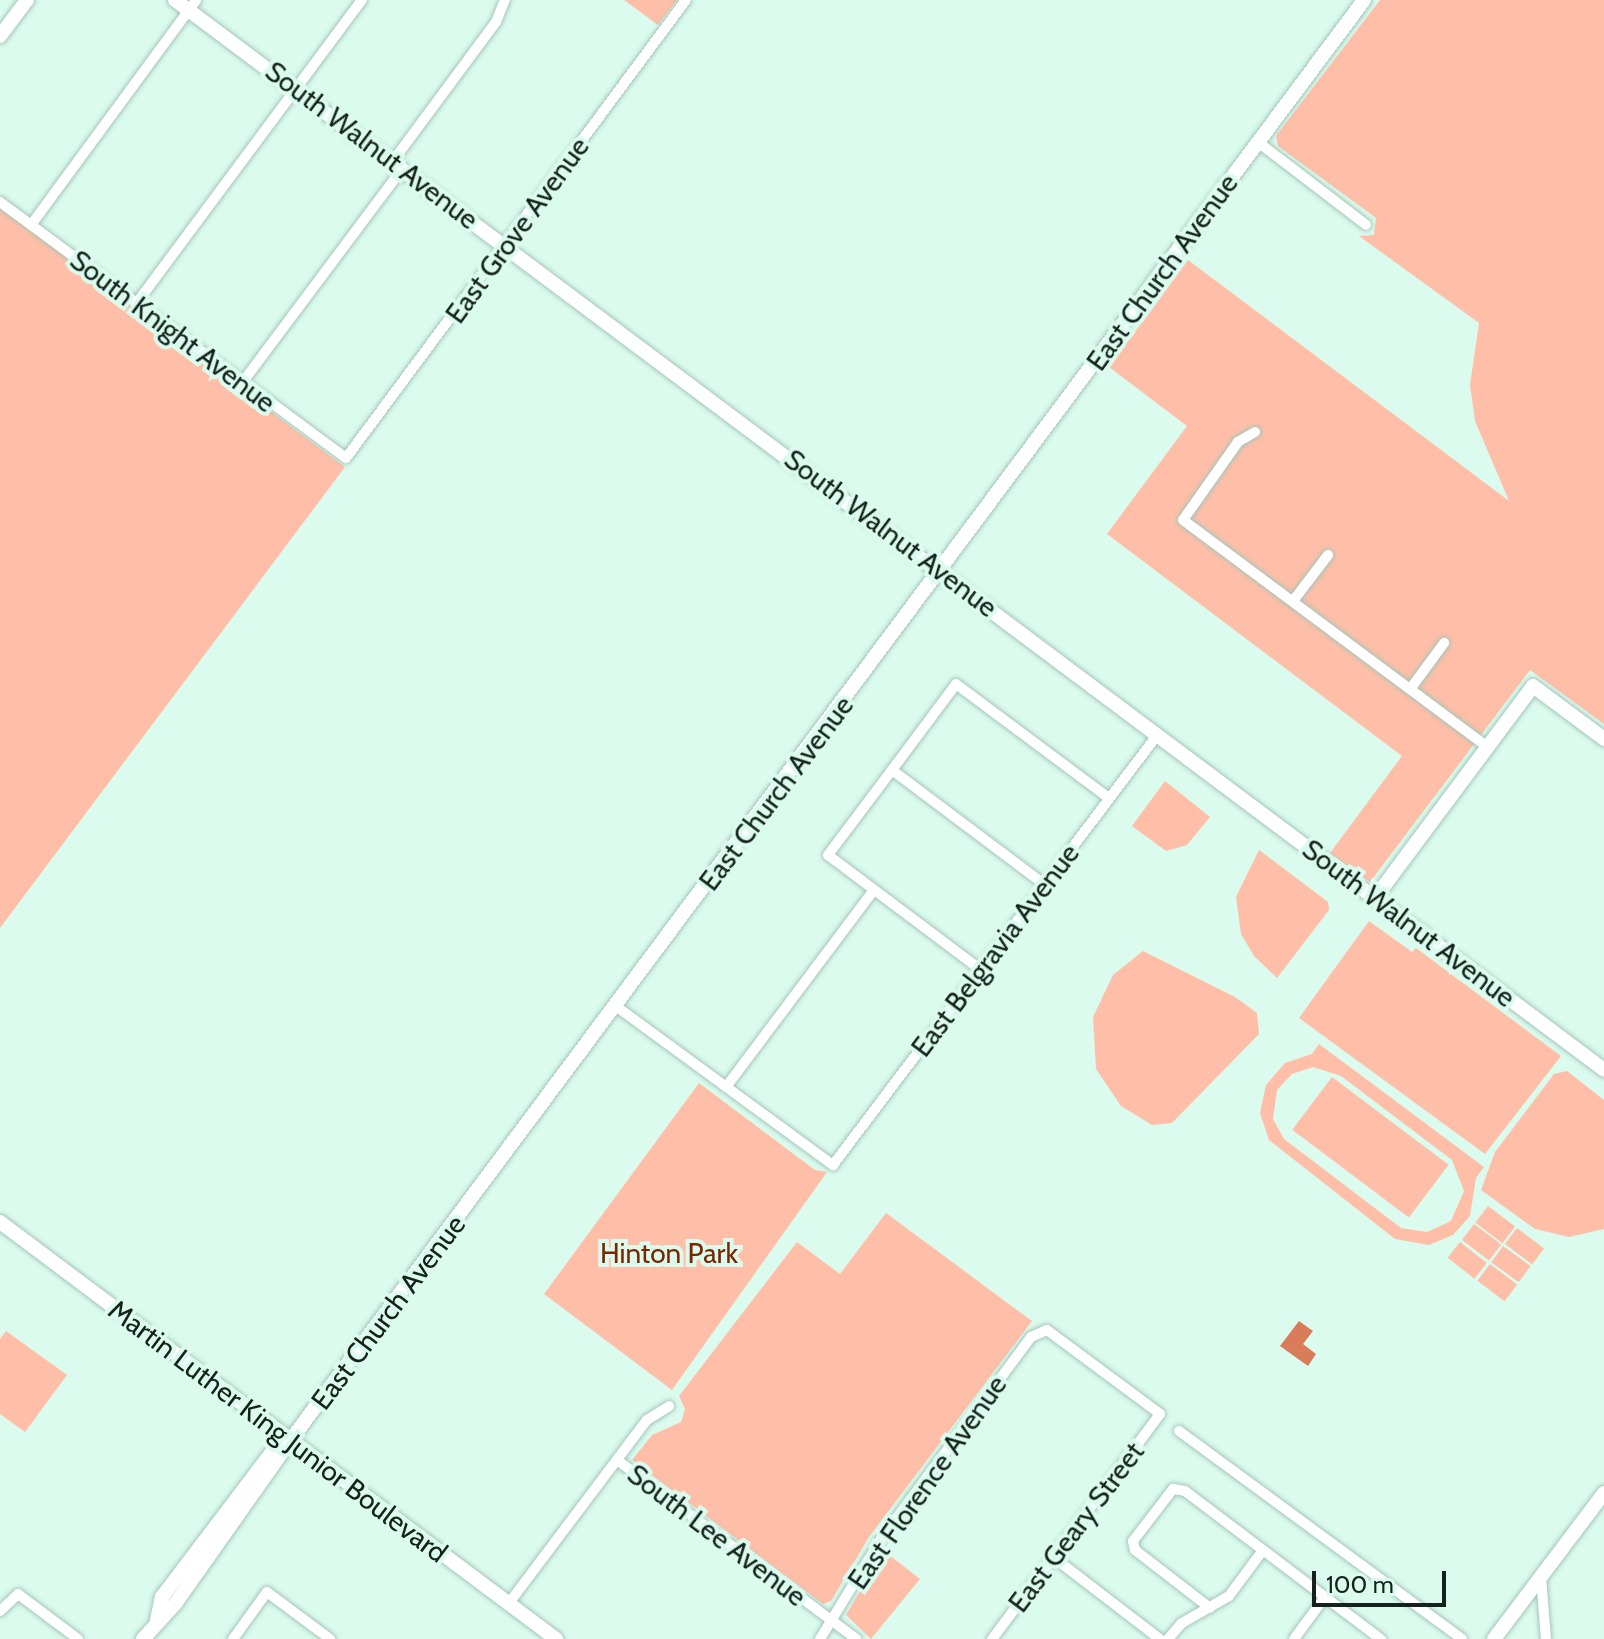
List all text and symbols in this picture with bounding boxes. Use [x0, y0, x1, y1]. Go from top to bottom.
street label: South Walnut Avenue [259, 54, 485, 236]
street label: East Grove Avenue [438, 131, 596, 329]
street label: East Church Avenue [1079, 167, 1245, 377]
street label: South Knight Avenue [64, 243, 282, 419]
street label: South Walnut Avenue [778, 442, 1004, 624]
street label: East Church Avenue [692, 689, 860, 897]
street label: South Walnut Avenue [1296, 832, 1522, 1014]
street label: East Belgravia Avenue [904, 837, 1086, 1063]
street label: East Church Avenue [304, 1208, 472, 1416]
park label: Hinton Park [600, 1236, 738, 1270]
street label: Martin Luther King Junior Boulevard [102, 1293, 454, 1569]
street label: East Florence Avenue [841, 1369, 1013, 1595]
street label: East Geary Street [1001, 1435, 1151, 1619]
street label: South Lee Avenue [621, 1457, 813, 1613]
scale bar [1316, 1555, 1450, 1605]
text: 100 m [1326, 1570, 1394, 1599]

